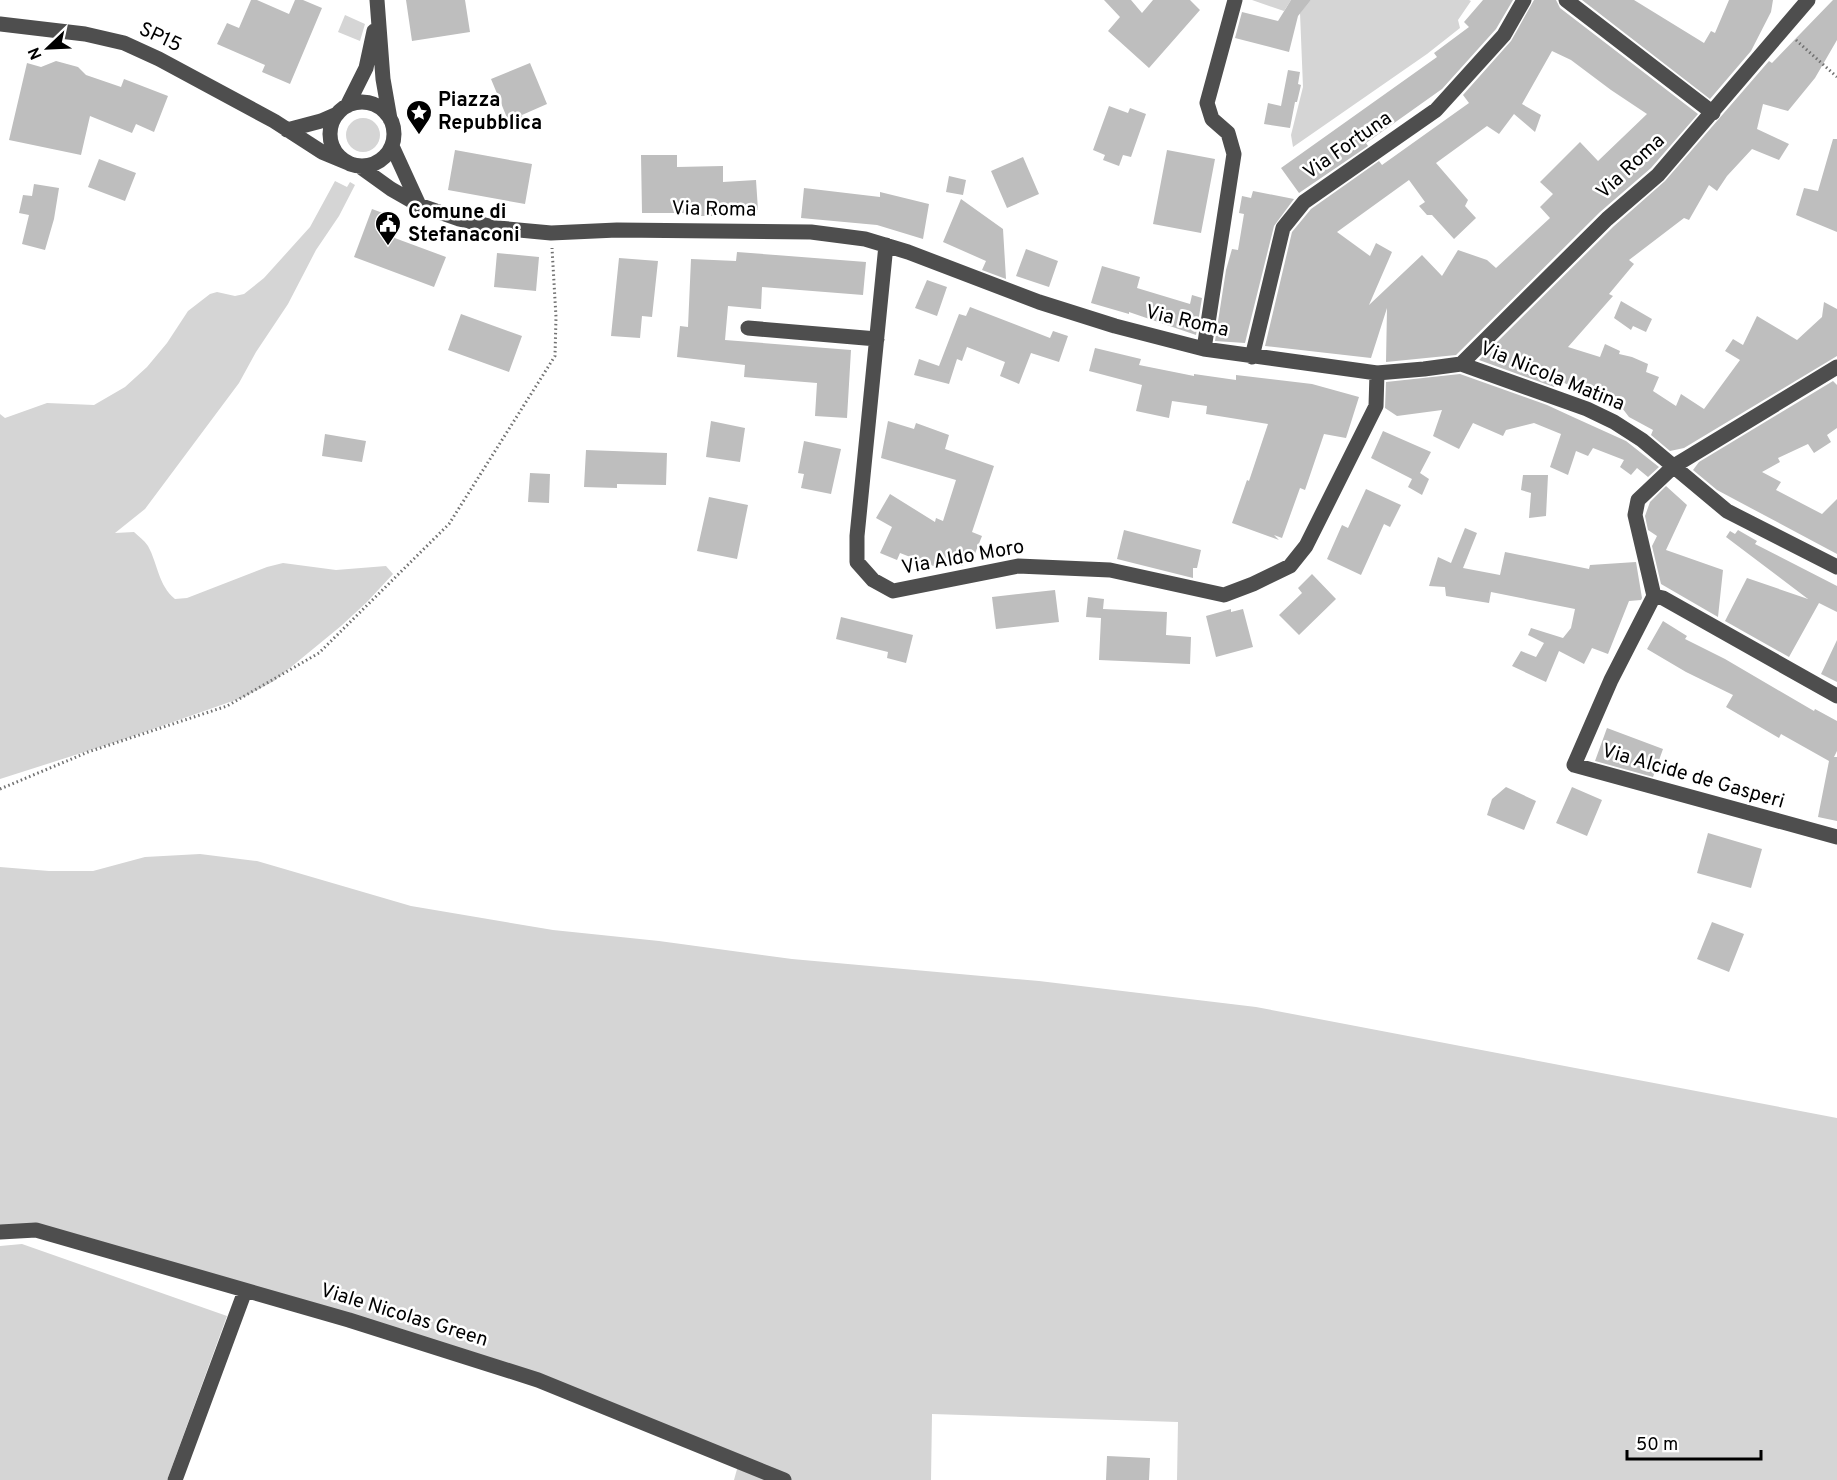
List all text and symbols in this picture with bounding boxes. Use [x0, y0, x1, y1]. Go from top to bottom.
street label: SP15 [134, 17, 186, 59]
north arrow [18, 18, 78, 78]
text: N [25, 44, 47, 62]
place label: Piazza Repubblica [438, 88, 542, 137]
place icon: Piazza Repubblica [404, 98, 434, 136]
street label: Via Fortuna [1299, 106, 1397, 186]
street label: Via Roma [1591, 129, 1671, 205]
street label: Via Roma [671, 196, 757, 224]
place label: Comune di Stefanaconi [408, 200, 520, 249]
public building icon: Comune di Stefanaconi [373, 209, 403, 247]
street label: Via Roma [1143, 300, 1231, 344]
street label: Via Nicola Matina [1476, 336, 1628, 418]
street label: Via Aldo Moro [900, 534, 1026, 582]
street label: Via Alcide de Gasperi [1599, 738, 1787, 816]
street label: Viale Nicolas Green [317, 1278, 491, 1354]
scale bar [1627, 1423, 1760, 1461]
text: 50 m [1636, 1434, 1678, 1457]

